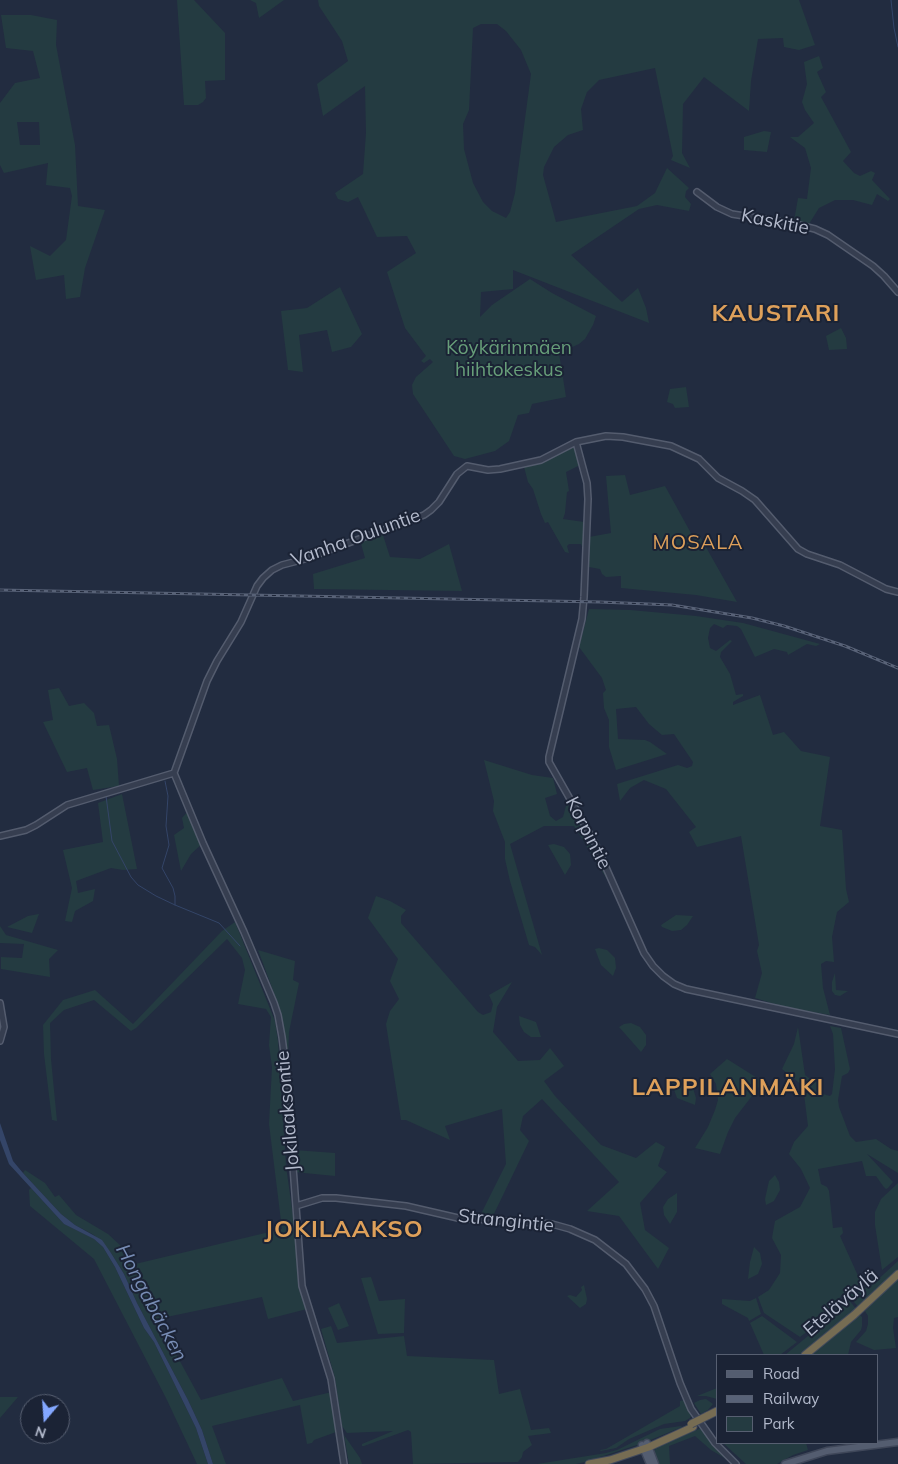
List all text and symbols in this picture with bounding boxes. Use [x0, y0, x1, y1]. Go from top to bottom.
street label: Kaskitie [739, 204, 811, 240]
district label: KAUSTARI [711, 300, 841, 328]
park label: Köykärinmäen hiihtokeskus [446, 337, 572, 381]
street label: Vanha Ouluntie [288, 504, 424, 572]
district label: MOSALA [652, 531, 744, 555]
street label: Korpintie [560, 793, 616, 873]
street label: Jokilaaksontie [271, 1050, 305, 1172]
district label: LAPPILANMÄKI [630, 1074, 826, 1102]
street label: Strangintie [457, 1205, 555, 1237]
district label: JOKILAAKSO [263, 1216, 425, 1244]
water label: Hongabäcken [110, 1240, 192, 1366]
street label: Eteläväylä [799, 1264, 883, 1342]
legend [716, 1354, 878, 1444]
text: Road [763, 1364, 800, 1383]
text: Railway [763, 1389, 819, 1408]
north arrow [20, 1394, 70, 1444]
text: Park [763, 1414, 795, 1433]
text: N [33, 1422, 48, 1443]

